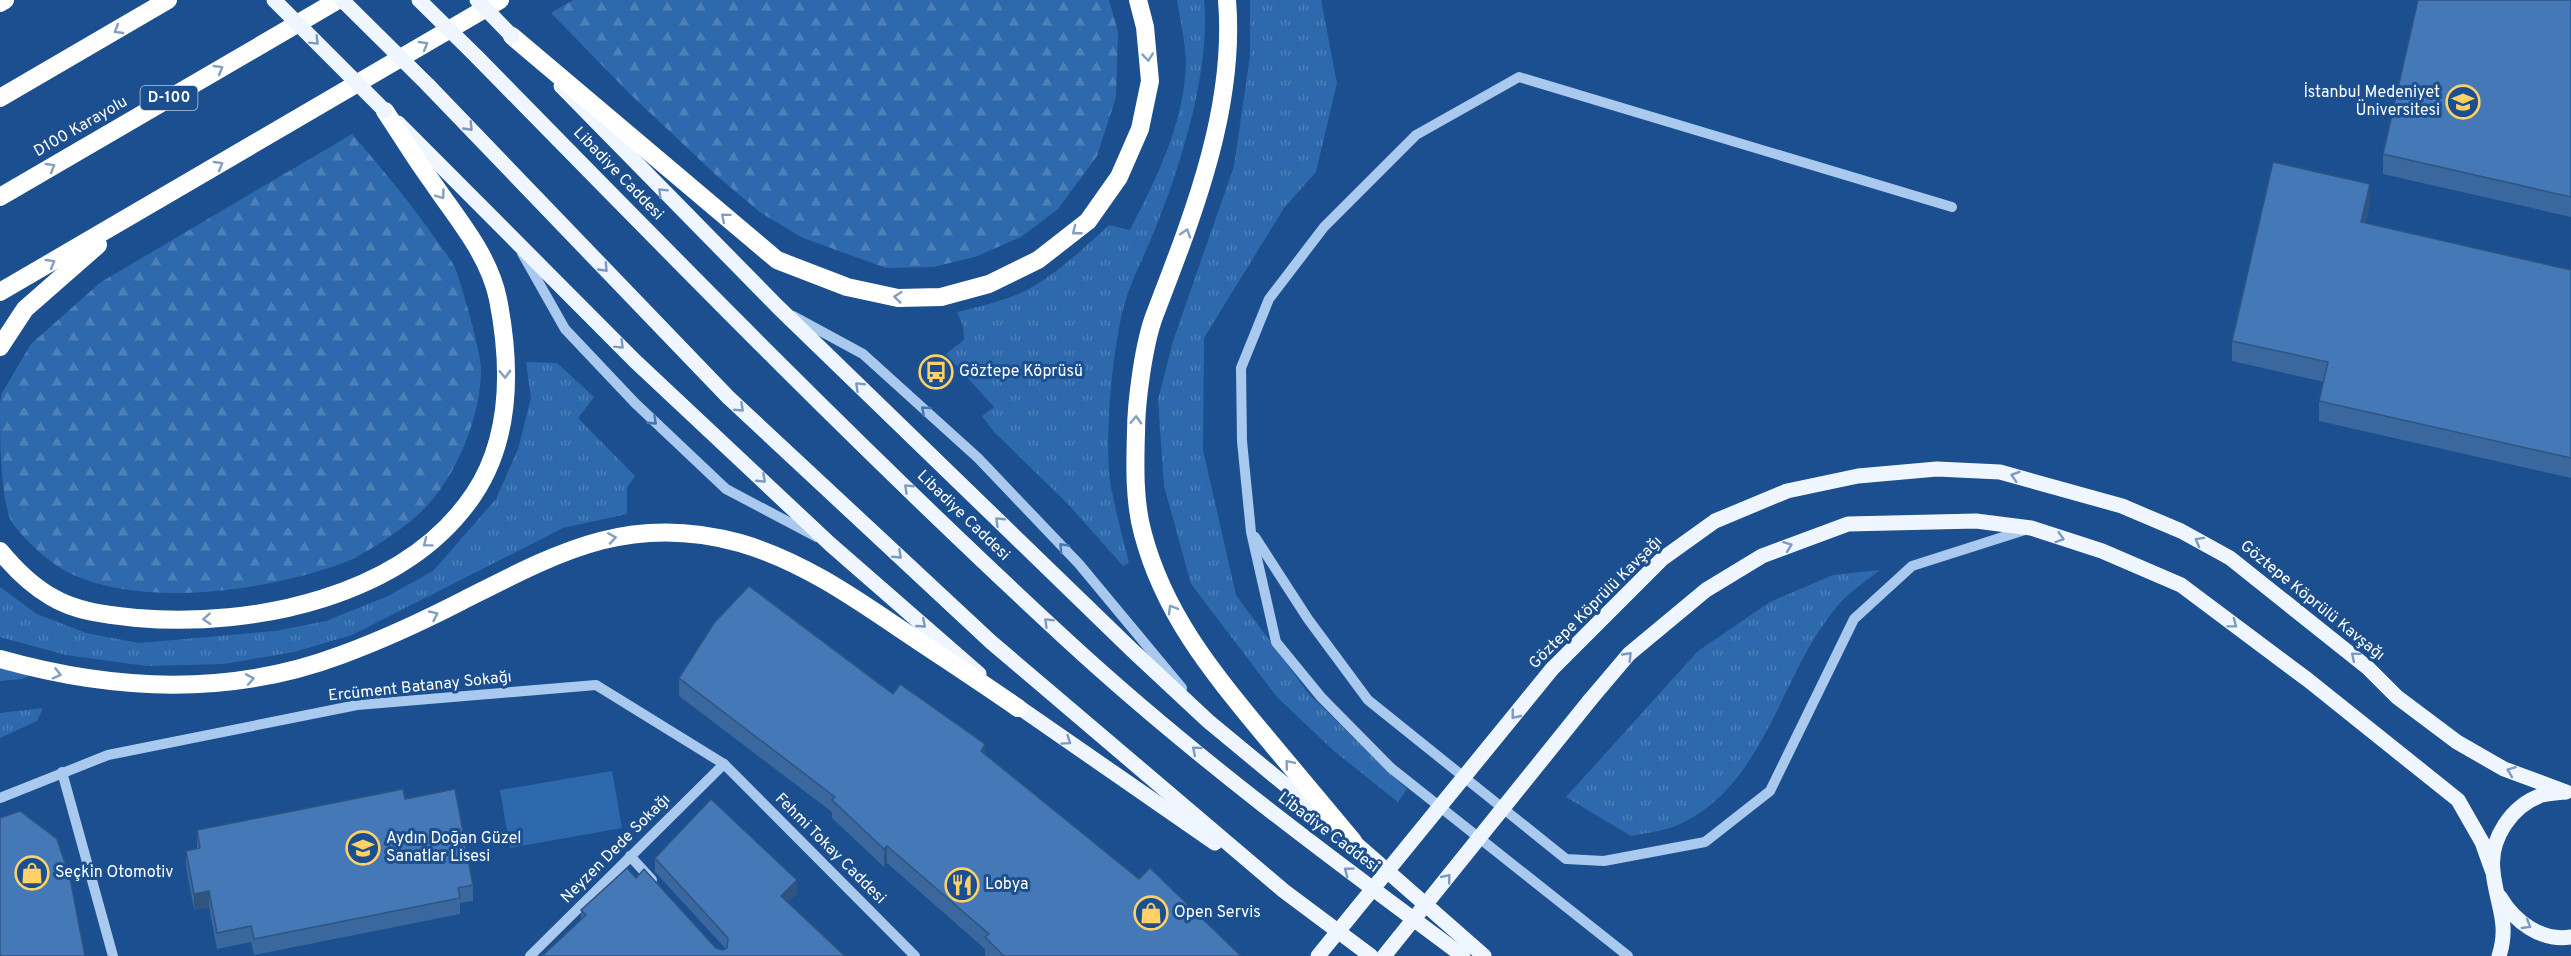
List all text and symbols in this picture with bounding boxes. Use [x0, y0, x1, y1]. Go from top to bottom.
one-way arrow [114, 22, 124, 34]
one-way arrow [308, 34, 319, 45]
one-way arrow [417, 41, 428, 52]
one-way arrow [1141, 53, 1154, 62]
one-way arrow [213, 65, 223, 77]
place label: İstanbul Medeniyet Üniversitesi [2303, 82, 2440, 121]
school or university icon: İstanbul Medeniyet Üniversitesi [2445, 84, 2481, 120]
road number: D-100 [140, 86, 198, 110]
street label: D100 Karayolu [31, 92, 131, 162]
one-way arrow [462, 121, 473, 131]
street label: Libadiye Caddesi [569, 123, 667, 225]
one-way arrow [213, 160, 223, 172]
one-way arrow [44, 163, 55, 175]
one-way arrow [434, 188, 445, 199]
one-way arrow [659, 188, 670, 199]
one-way arrow [721, 213, 732, 224]
one-way arrow [1071, 223, 1082, 234]
one-way arrow [1179, 228, 1192, 239]
one-way arrow [45, 259, 55, 270]
one-way arrow [597, 261, 608, 271]
one-way arrow [894, 291, 903, 304]
one-way arrow [612, 338, 623, 349]
bus stop icon: Göztepe Köprüsü [918, 354, 954, 390]
place label: Göztepe Köprüsü [959, 362, 1083, 382]
one-way arrow [498, 369, 511, 378]
one-way arrow [855, 382, 866, 393]
one-way arrow [733, 401, 744, 412]
one-way arrow [921, 406, 932, 417]
one-way arrow [646, 413, 657, 424]
one-way arrow [1130, 415, 1142, 424]
street label: Libadiye Caddesi [912, 467, 1014, 565]
one-way arrow [2010, 471, 2021, 483]
one-way arrow [755, 472, 765, 483]
one-way arrow [904, 484, 915, 495]
one-way arrow [996, 517, 1006, 528]
one-way arrow [2054, 531, 2065, 543]
one-way arrow [607, 532, 617, 544]
street label: Göztepe Köprülü Kavşağı [1525, 532, 1667, 674]
one-way arrow [423, 535, 434, 546]
street label: Göztepe Köprülü Kavşağı [2236, 536, 2388, 666]
one-way arrow [2194, 537, 2205, 548]
one-way arrow [1781, 541, 1792, 553]
one-way arrow [1060, 544, 1071, 555]
one-way arrow [891, 548, 902, 559]
one-way arrow [1168, 604, 1179, 615]
one-way arrow [427, 610, 438, 622]
one-way arrow [203, 612, 212, 625]
one-way arrow [915, 617, 926, 628]
one-way arrow [2227, 617, 2238, 628]
one-way arrow [1045, 619, 1056, 630]
one-way arrow [1621, 653, 1632, 664]
one-way arrow [2351, 653, 2362, 664]
one-way arrow [51, 666, 61, 679]
street label: Ercüment Batanay Sokağı [327, 667, 513, 707]
one-way arrow [246, 673, 255, 685]
one-way arrow [1511, 708, 1522, 719]
one-way arrow [1060, 734, 1071, 745]
one-way arrow [1192, 746, 1203, 757]
one-way arrow [1285, 760, 1296, 771]
one-way arrow [2506, 766, 2517, 779]
street label: Libadiye Caddesi [1273, 788, 1383, 878]
street label: Fehmi Tokay Caddesi [770, 789, 890, 909]
street label: Neyzen Dede Sokağı [557, 790, 675, 908]
place label: Aydın Doğan Güzel Sanatlar Lisesi [386, 829, 521, 867]
school or university icon: Aydın Doğan Güzel Sanatlar Lisesi [345, 830, 381, 866]
shop icon: Seçkin Otomotiv [14, 855, 50, 891]
place label: Seçkin Otomotiv [55, 863, 173, 883]
restaurant icon: Lobya [944, 867, 980, 903]
one-way arrow [1344, 867, 1355, 878]
one-way arrow [1440, 874, 1451, 885]
place label: Lobya [985, 875, 1028, 895]
shop icon: Open Servis [1133, 895, 1169, 931]
place label: Open Servis [1174, 903, 1261, 923]
one-way arrow [2521, 918, 2531, 930]

